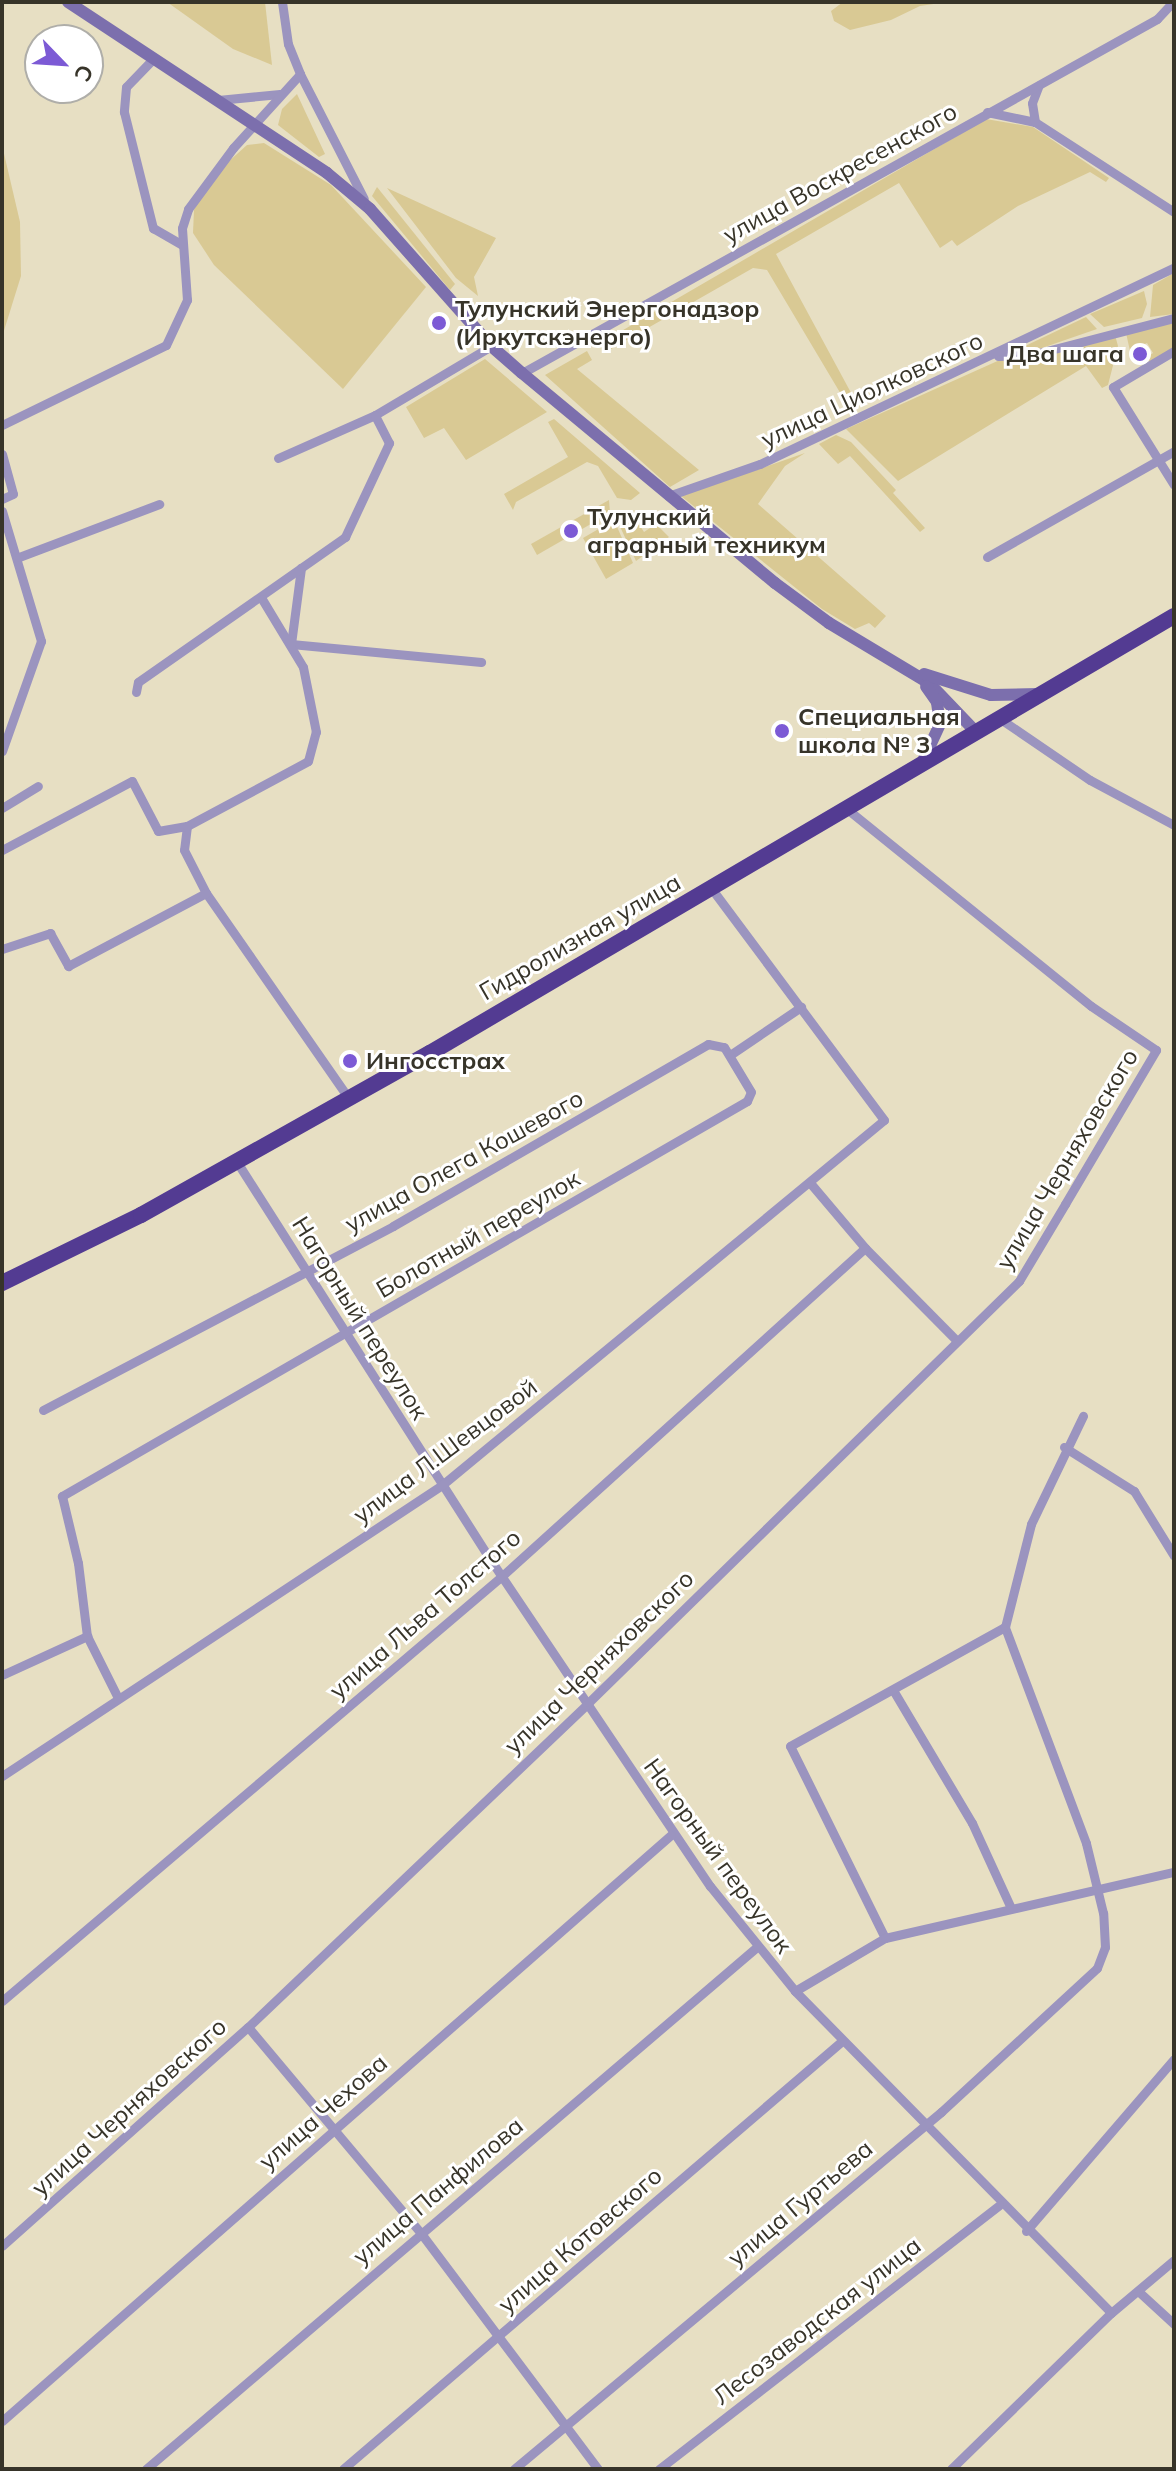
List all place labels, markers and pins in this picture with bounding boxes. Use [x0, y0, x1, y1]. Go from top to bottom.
place label: Тулунский Энергонадзор (Иркутскэнерго) [455, 295, 759, 351]
marker: Тулунский Энергонадзор (Иркутскэнерго) [430, 314, 448, 332]
place label: Два шага [1007, 340, 1124, 368]
marker: Два шага [1131, 345, 1149, 363]
place label: Тулунский аграрный техникум [587, 503, 826, 559]
marker: Тулунский аграрный техникум [562, 522, 580, 540]
place label: Специальная школа № 3 [798, 703, 960, 759]
marker: Специальная школа № 3 [773, 722, 791, 740]
place label: Ингосстрах [366, 1047, 505, 1075]
marker: Ингосстрах [341, 1052, 359, 1070]

